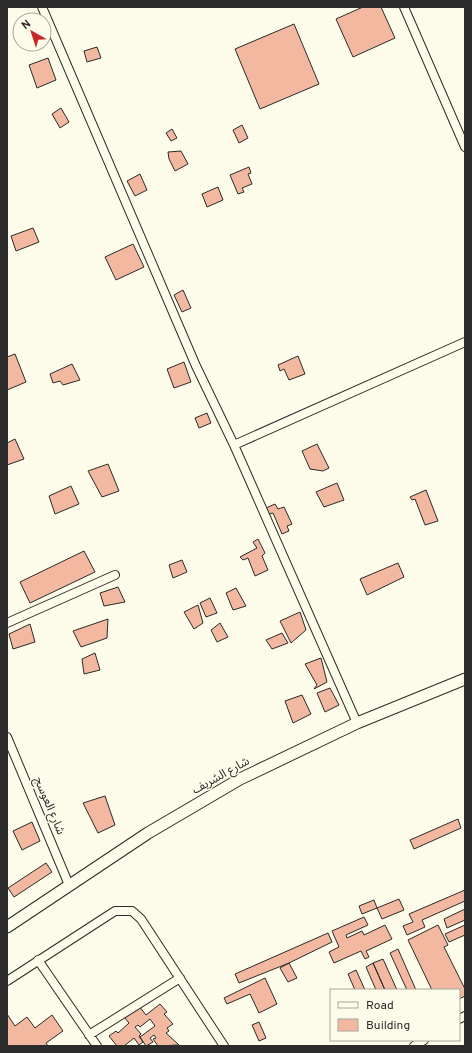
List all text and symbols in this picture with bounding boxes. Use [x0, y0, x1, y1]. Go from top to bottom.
north arrow [12, 12, 52, 52]
text: N [19, 17, 34, 33]
street label: شارع الشريف [189, 754, 253, 798]
street label: شارع العوسج [30, 775, 68, 837]
legend [330, 989, 460, 1041]
text: Road [366, 998, 394, 1014]
text: Building [366, 1018, 410, 1034]

